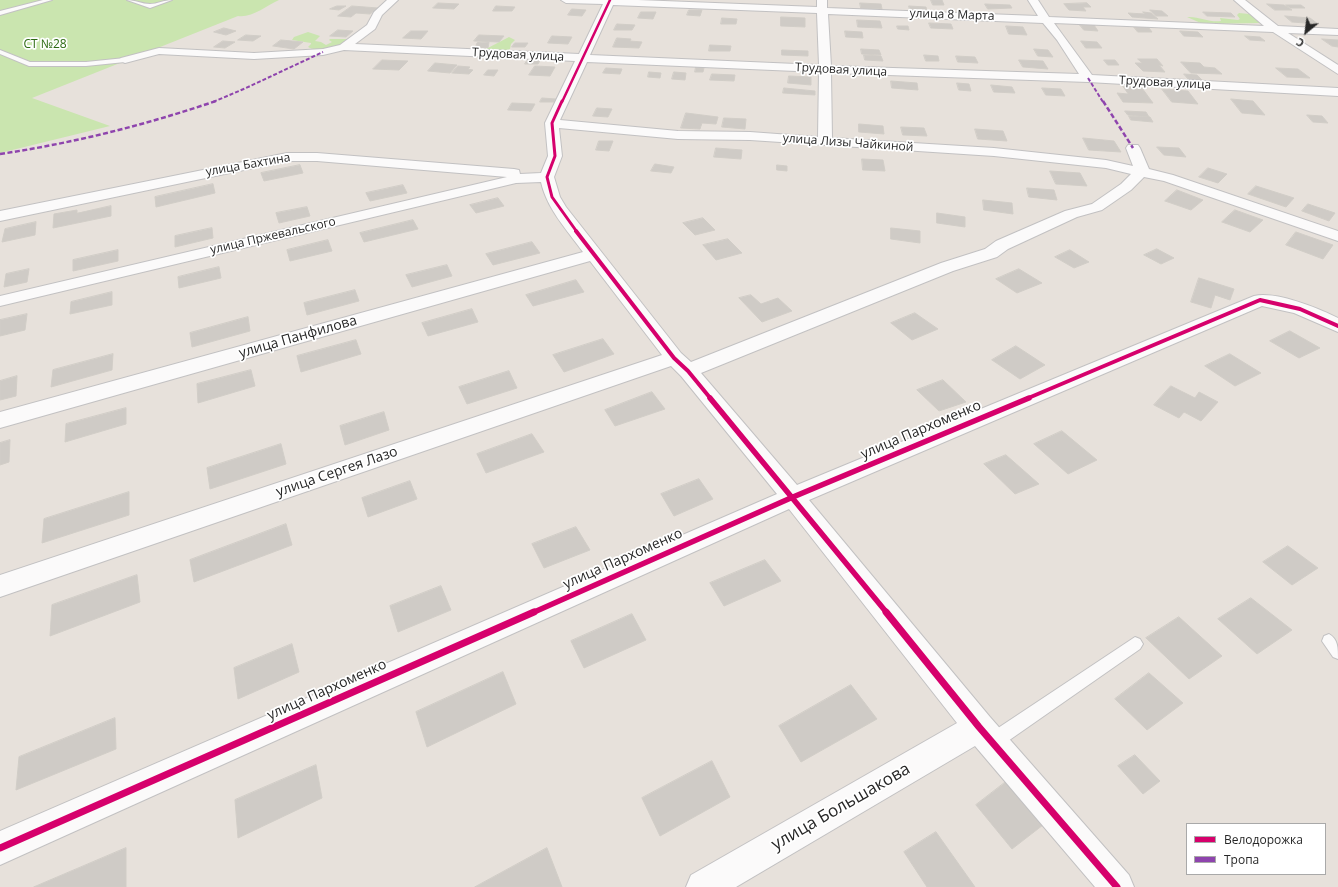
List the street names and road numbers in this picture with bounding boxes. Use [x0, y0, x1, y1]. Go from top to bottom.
street label: улица 8 Марта [909, 6, 995, 24]
street label: Трудовая улица [472, 45, 564, 65]
street label: Трудовая улица [795, 60, 887, 80]
street label: Трудовая улица [1119, 73, 1211, 93]
street label: улица Лизы Чайкиной [782, 131, 914, 155]
street label: улица Бахтина [205, 150, 291, 180]
street label: улица Пржевальского [209, 215, 337, 257]
street label: улица Панфилова [237, 312, 359, 362]
street label: улица Пархоменко [858, 397, 984, 463]
street label: улица Сергея Лазо [274, 443, 400, 501]
street label: улица Пархоменко [561, 525, 685, 593]
street label: улица Пархоменко [265, 656, 389, 724]
street label: улица Большакова [768, 759, 914, 855]

